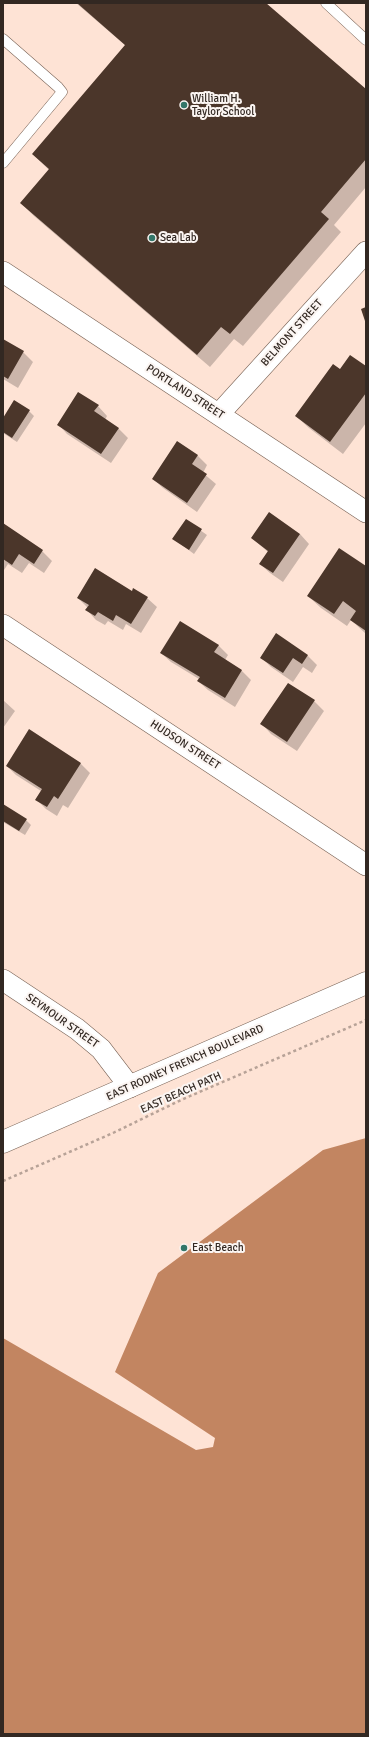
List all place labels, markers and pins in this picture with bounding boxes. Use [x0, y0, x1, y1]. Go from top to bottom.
place label: William H. Taylor School [192, 92, 254, 118]
marker: William H. Taylor School [179, 100, 189, 110]
place label: Sea Lab [160, 231, 197, 245]
marker: Sea Lab [147, 233, 157, 243]
place label: East Beach [192, 1241, 244, 1255]
marker: East Beach [179, 1243, 189, 1253]

